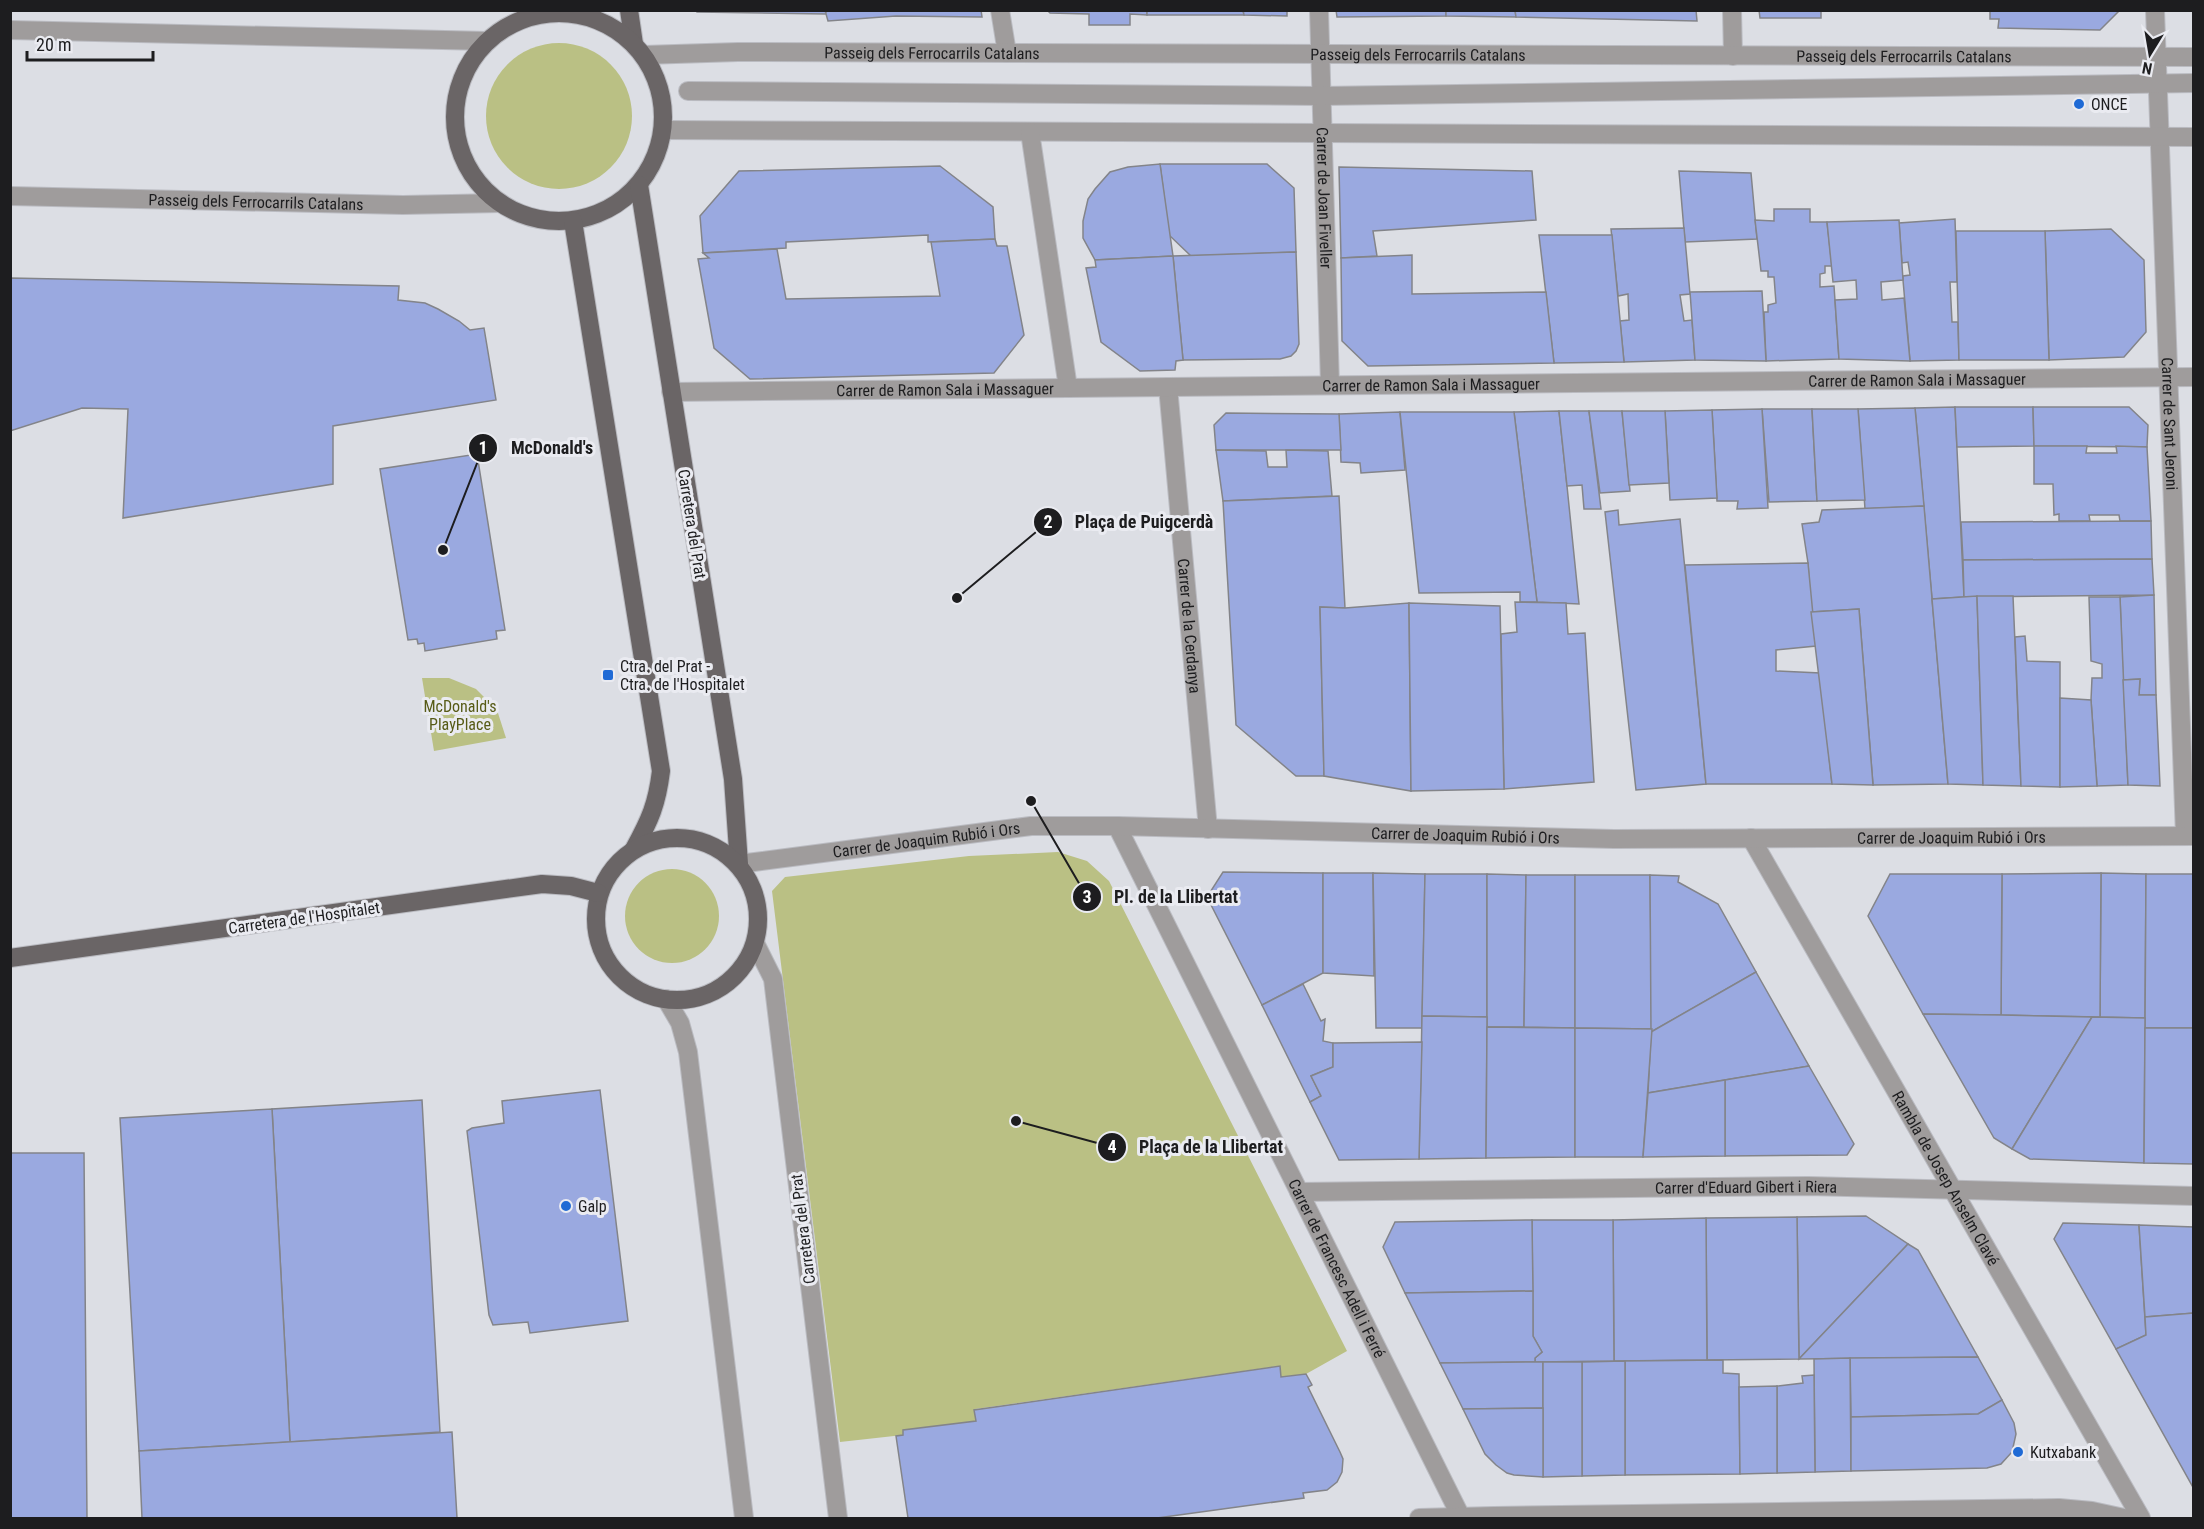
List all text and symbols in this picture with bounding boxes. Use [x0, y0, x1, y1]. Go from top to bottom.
scale bar [27, 24, 153, 62]
north arrow [2120, 24, 2180, 84]
text: 20 m [36, 34, 71, 55]
street label: Passeig dels Ferrocarrils Catalans [824, 43, 1040, 63]
street label: Passeig dels Ferrocarrils Catalans [1310, 44, 1526, 64]
street label: Passeig dels Ferrocarrils Catalans [1796, 46, 2012, 66]
text: N [2141, 58, 2154, 78]
place label: ONCE [2091, 95, 2128, 114]
marker: ONCE [2072, 97, 2086, 111]
street label: Carrer de Joan Fiveller [1313, 127, 1336, 269]
street label: Passeig dels Ferrocarrils Catalans [148, 190, 364, 214]
street label: Carrer de Sant Jeroni [2158, 357, 2182, 491]
street label: Carrer de Ramon Sala i Massaguer [1808, 369, 2026, 390]
street label: Carrer de Ramon Sala i Massaguer [1322, 374, 1540, 395]
street label: Carrer de Ramon Sala i Massaguer [836, 379, 1054, 400]
callout: McDonald's [468, 430, 605, 466]
text: 1 [478, 437, 488, 458]
text: McDonald's [511, 437, 593, 458]
street label: Carretera del Prat [674, 468, 710, 580]
callout: Plaça de Puigcerdà [1033, 504, 1225, 540]
text: 2 [1043, 511, 1053, 532]
text: Plaça de Puigcerdà [1075, 511, 1213, 532]
street label: Carrer de la Cerdanya [1174, 558, 1205, 694]
place label: Ctra. del Prat - Ctra. de l'Hospitalet [620, 657, 745, 694]
marker: Ctra. del Prat - Ctra. de l'Hospitalet [601, 668, 615, 682]
park label: McDonald's PlayPlace [423, 697, 497, 734]
street label: Carrer de Joaquim Rubió i Ors [832, 818, 1021, 861]
street label: Carrer de Joaquim Rubió i Ors [1371, 823, 1560, 847]
street label: Carrer de Joaquim Rubió i Ors [1857, 827, 2046, 847]
callout: Pl. de la Llibertat [1072, 879, 1250, 915]
text: 3 [1082, 886, 1092, 907]
text: Pl. de la Llibertat [1114, 886, 1239, 907]
street label: Carretera de l'Hospitalet [227, 898, 381, 938]
street label: Rambla de Josep Anselm Clavé [1889, 1087, 2004, 1269]
callout: Plaça de la Llibertat [1097, 1129, 1295, 1165]
text: 4 [1107, 1136, 1117, 1157]
text: Plaça de la Llibertat [1139, 1136, 1284, 1157]
street label: Carretera del Prat [787, 1173, 819, 1285]
street label: Carrer de Francesc Adell i Ferré [1285, 1176, 1390, 1361]
street label: Carrer d'Eduard Gibert i Riera [1655, 1176, 1837, 1197]
place label: Galp [578, 1197, 607, 1216]
marker: Galp [559, 1199, 573, 1213]
place label: Kutxabank [2030, 1443, 2097, 1462]
marker: Kutxabank [2011, 1445, 2025, 1459]

